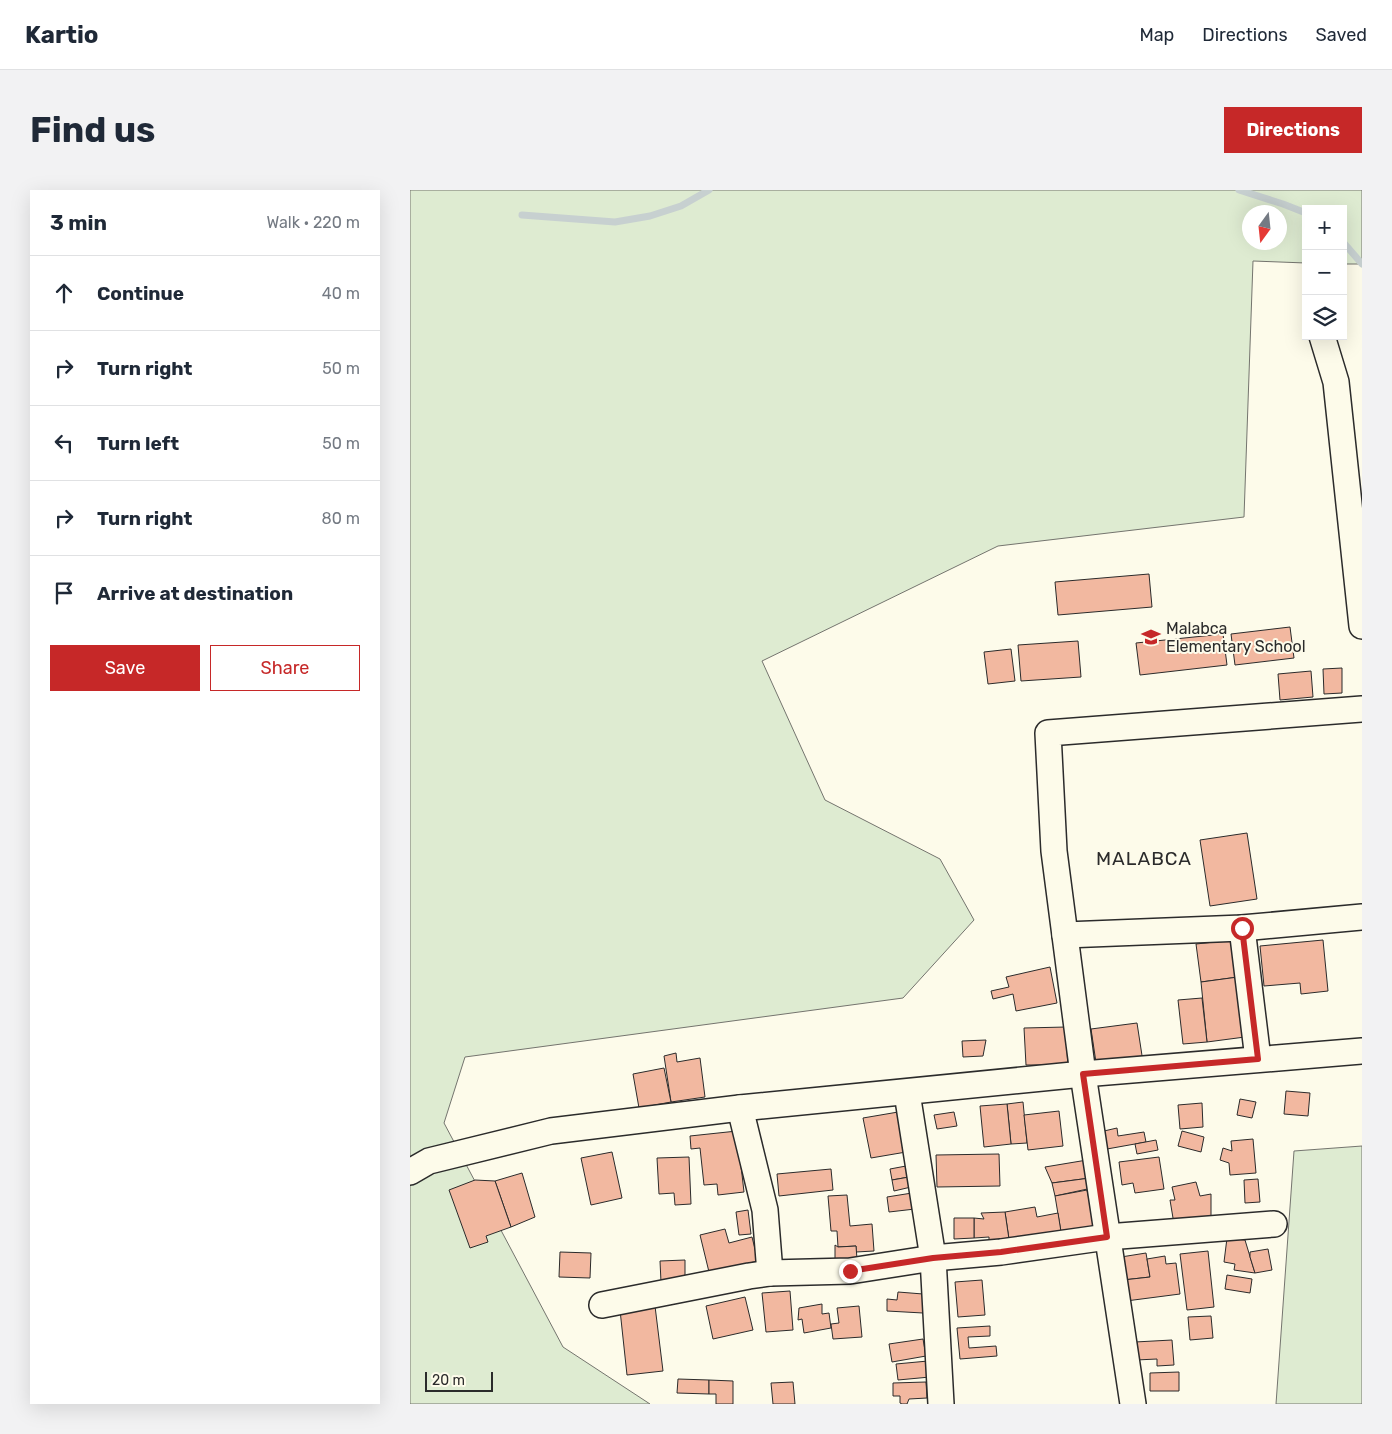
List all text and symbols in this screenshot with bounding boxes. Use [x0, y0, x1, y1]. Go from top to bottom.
text: Kartio [25, 21, 99, 49]
text: Map [1139, 24, 1174, 46]
text: Directions [1202, 24, 1288, 46]
text: Saved [1316, 24, 1367, 46]
button: Directions [1224, 107, 1362, 153]
text: Find us [30, 109, 155, 151]
north arrow [1242, 205, 1287, 250]
map controls [1302, 205, 1347, 340]
button: + [1302, 205, 1347, 250]
text: 3 min [50, 210, 107, 235]
text: Walk · 220 m [267, 213, 360, 232]
button: − [1302, 250, 1347, 295]
icon: ahead [50, 279, 78, 307]
text: Continue [97, 282, 184, 305]
text: 40 m [322, 284, 360, 303]
button: layers [1302, 295, 1347, 340]
icon: right [50, 354, 78, 382]
text: Turn right [97, 357, 192, 380]
text: 50 m [322, 359, 360, 378]
icon: left [50, 429, 78, 457]
text: Turn left [97, 432, 179, 455]
text: 50 m [322, 434, 360, 453]
icon: right [50, 504, 78, 532]
text: Turn right [97, 507, 192, 530]
text: 80 m [322, 509, 360, 528]
icon: arrive [50, 579, 78, 607]
text: Arrive at destination [97, 582, 293, 605]
place label: Malabca Elementary School [1166, 619, 1306, 656]
school or university icon: Malabca Elementary School [1140, 626, 1162, 648]
button: Save [50, 645, 200, 691]
button: Share [210, 645, 360, 691]
district label: MALABCA [1096, 847, 1192, 870]
route start [1231, 917, 1254, 940]
route end [839, 1260, 862, 1283]
scale bar [425, 1369, 492, 1392]
text: 20 m [432, 1372, 465, 1389]

